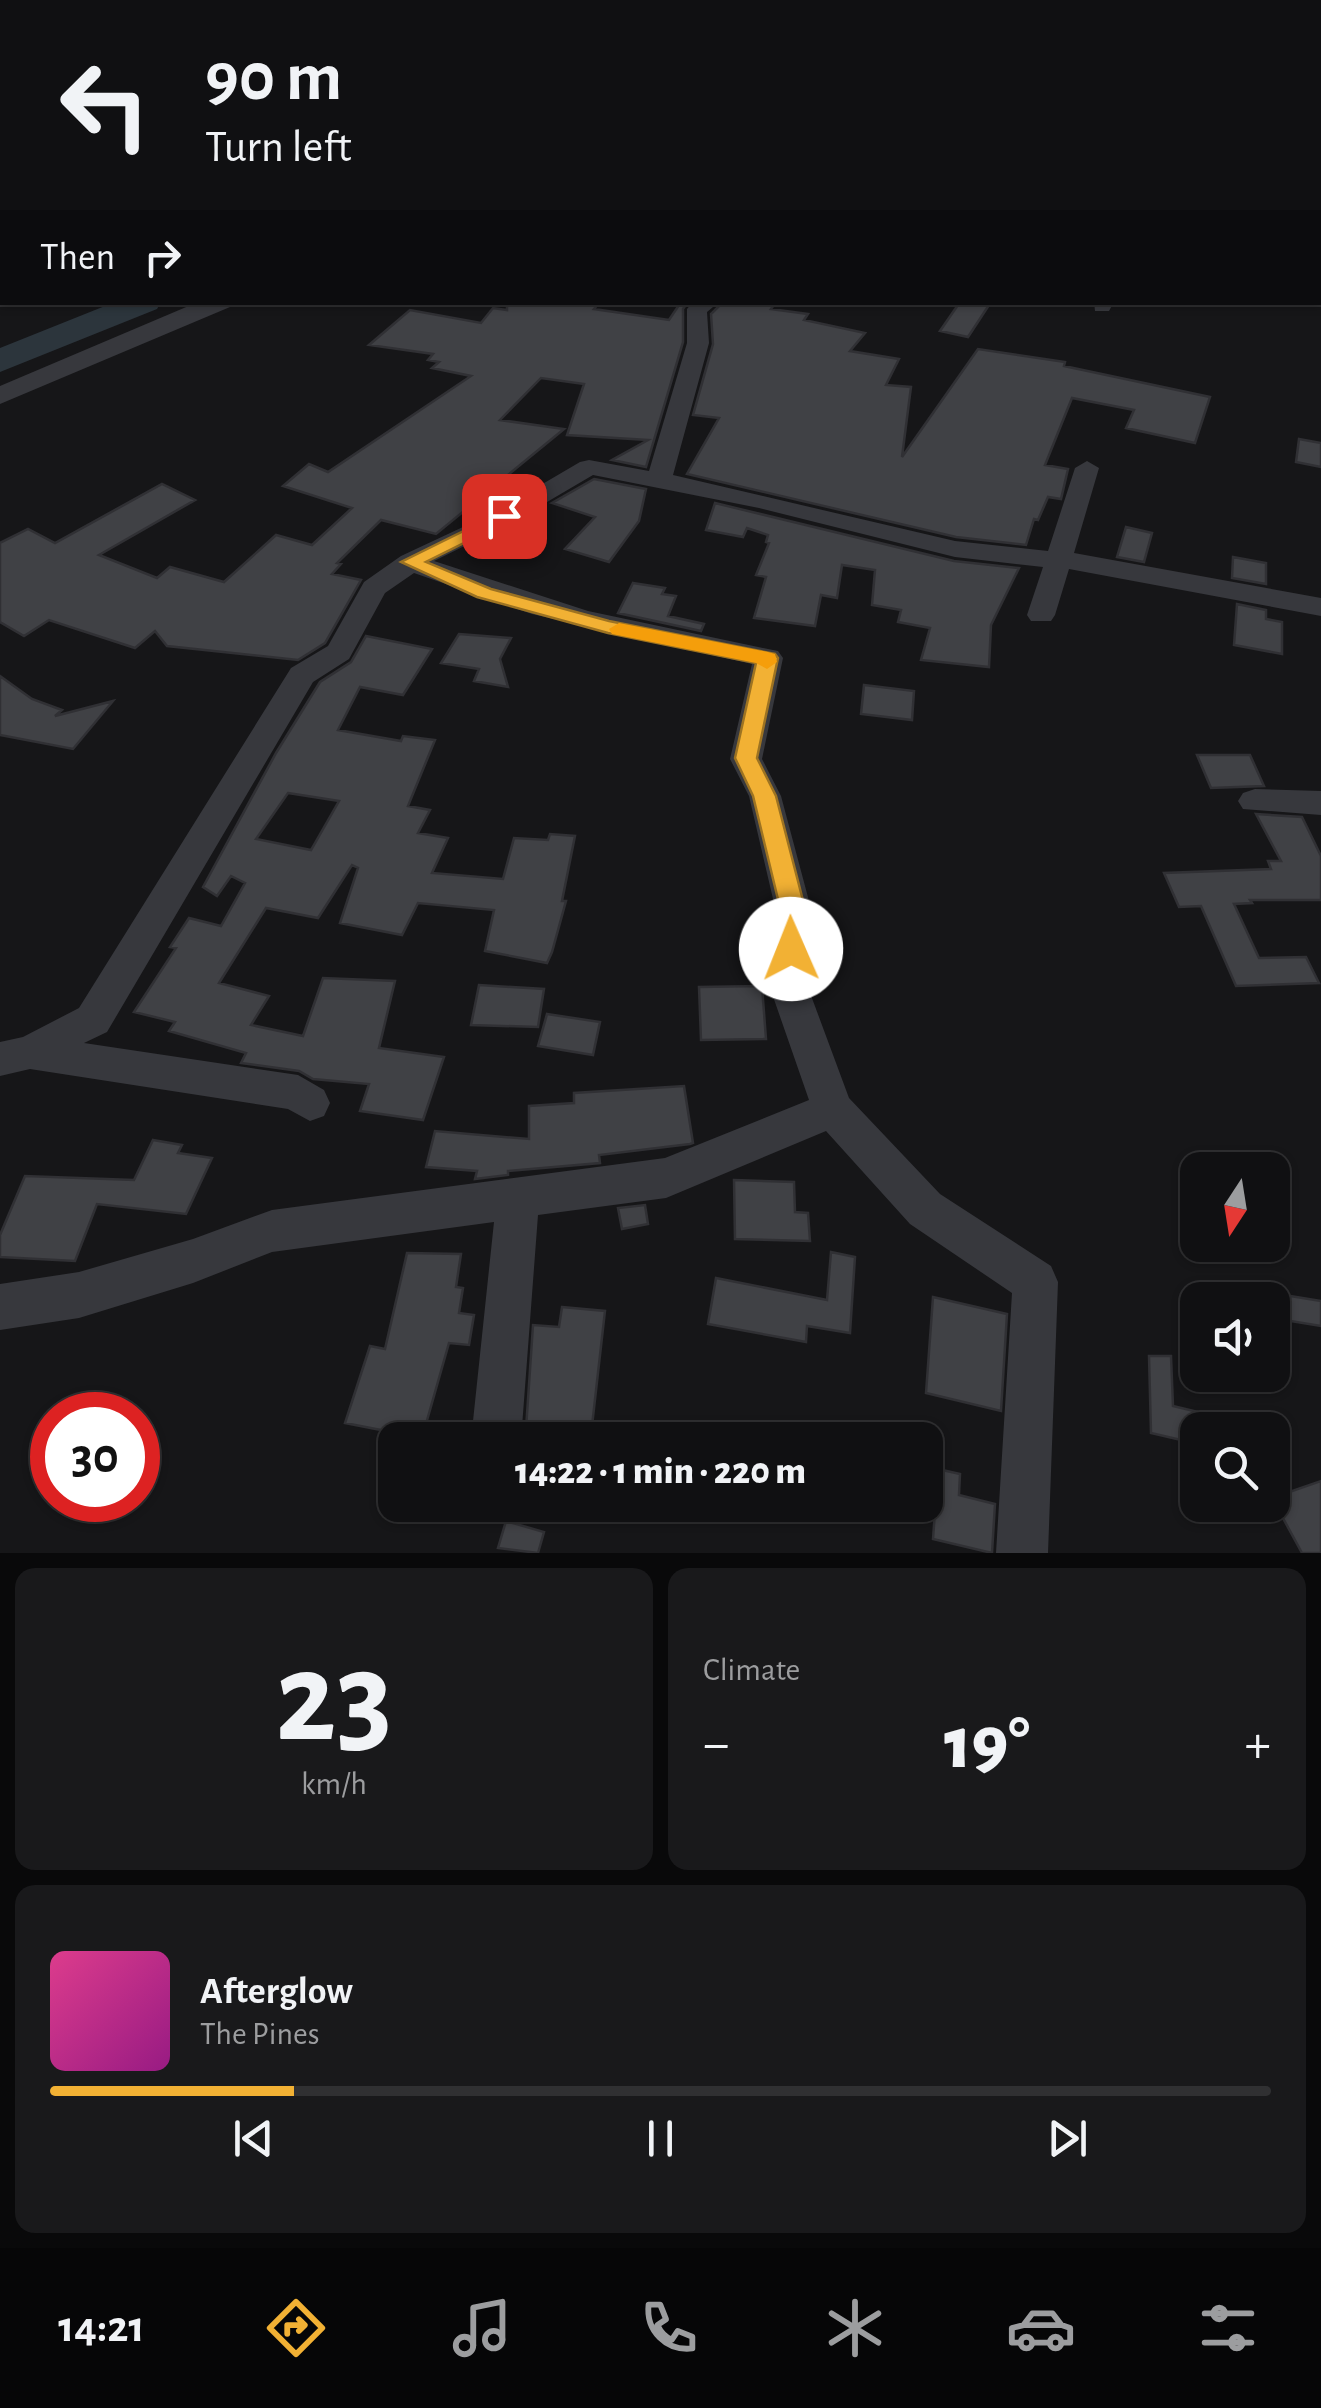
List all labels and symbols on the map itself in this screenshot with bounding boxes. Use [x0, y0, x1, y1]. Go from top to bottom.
pin [462, 474, 547, 559]
position arrow [739, 897, 843, 1001]
north arrow [1180, 1152, 1290, 1262]
speed limit sign: 30 [30, 1392, 160, 1522]

